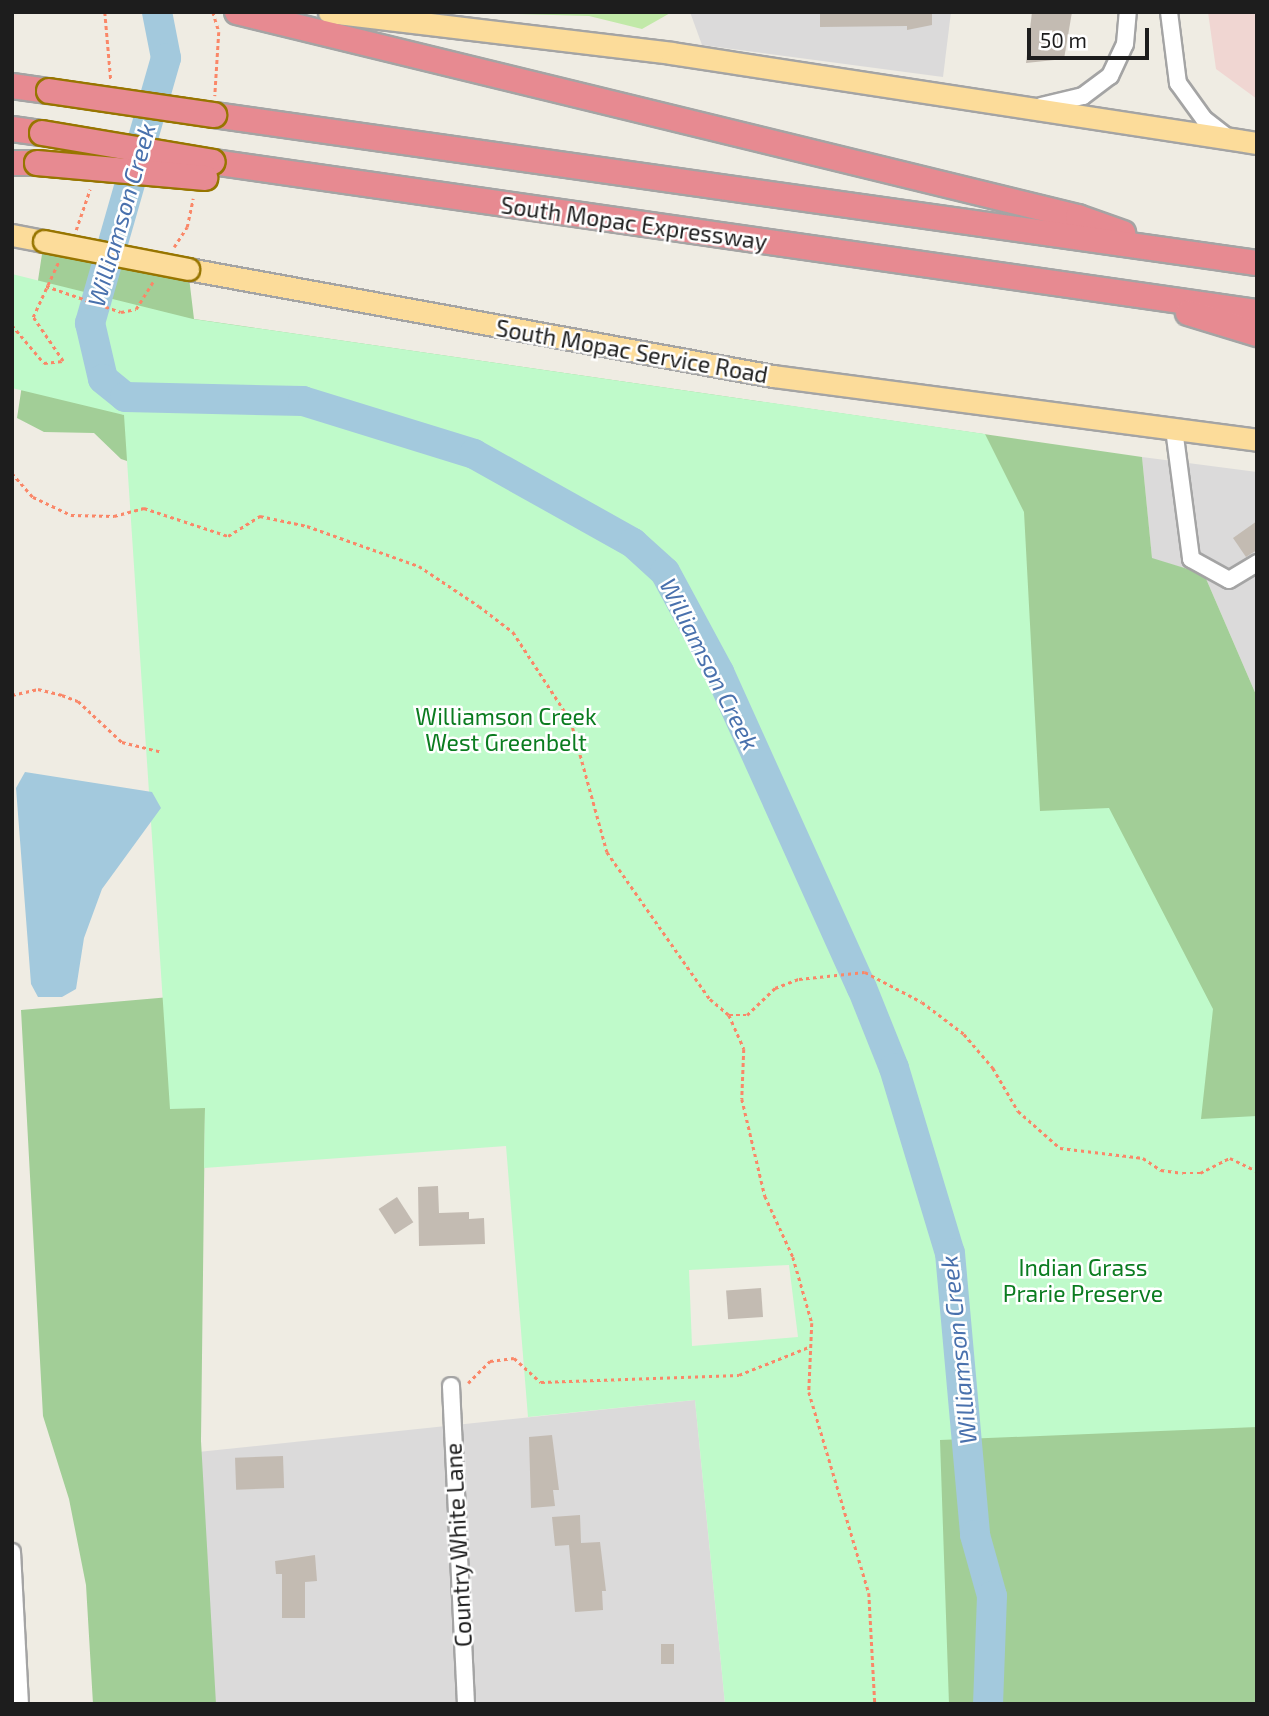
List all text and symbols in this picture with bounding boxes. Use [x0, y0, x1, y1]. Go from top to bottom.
scale bar [1031, 14, 1154, 58]
text: 50 m [1040, 27, 1087, 52]
water label: Williamson Creek [81, 120, 161, 310]
street label: South Mopac Expressway [499, 191, 769, 255]
street label: South Mopac Service Road [494, 313, 770, 389]
water label: Williamson Creek [654, 573, 766, 755]
park label: Williamson Creek West Greenbelt [415, 702, 597, 756]
park label: Indian Grass Prarie Preserve [1003, 1253, 1163, 1307]
water label: Williamson Creek [934, 1254, 982, 1446]
street label: Country White Lane [439, 1442, 477, 1648]

